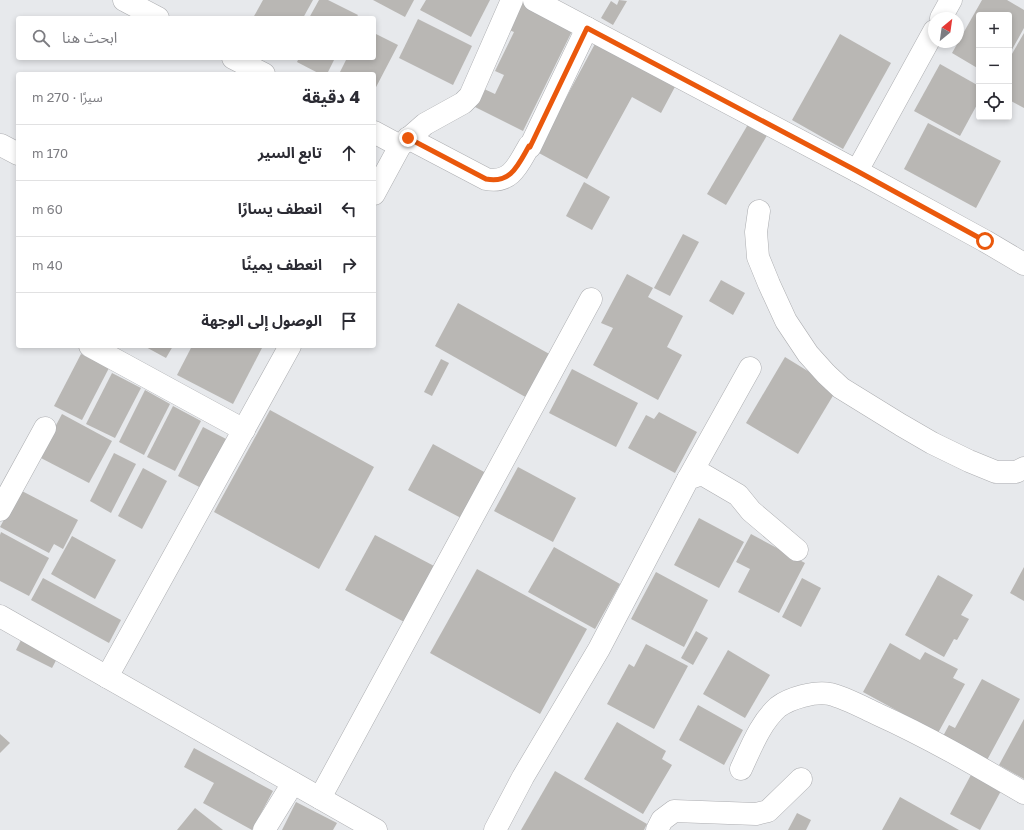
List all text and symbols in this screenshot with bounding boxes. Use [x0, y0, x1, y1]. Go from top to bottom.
north arrow [928, 12, 964, 48]
map controls [976, 12, 1012, 120]
button: + [976, 12, 1012, 48]
search box [16, 16, 376, 60]
icon: search [30, 27, 52, 49]
text: ابحث هنا [62, 28, 117, 46]
button: − [976, 48, 1012, 84]
button: locate [976, 84, 1012, 120]
text: 4 دقيقة [302, 86, 360, 107]
text: سيرًا · 270 m [32, 89, 103, 105]
route end [399, 129, 417, 147]
icon: ahead [338, 142, 360, 164]
text: تابع السير [258, 143, 322, 161]
text: 170 m [32, 145, 68, 161]
icon: left [338, 198, 360, 220]
text: انعطف يسارًا [238, 199, 322, 217]
text: 60 m [32, 201, 63, 217]
route start [976, 232, 994, 250]
icon: right [338, 254, 360, 276]
text: انعطف يمينًا [242, 255, 322, 273]
text: 40 m [32, 257, 63, 273]
icon: arrive [338, 310, 360, 332]
text: الوصول إلى الوجهة [201, 311, 322, 329]

